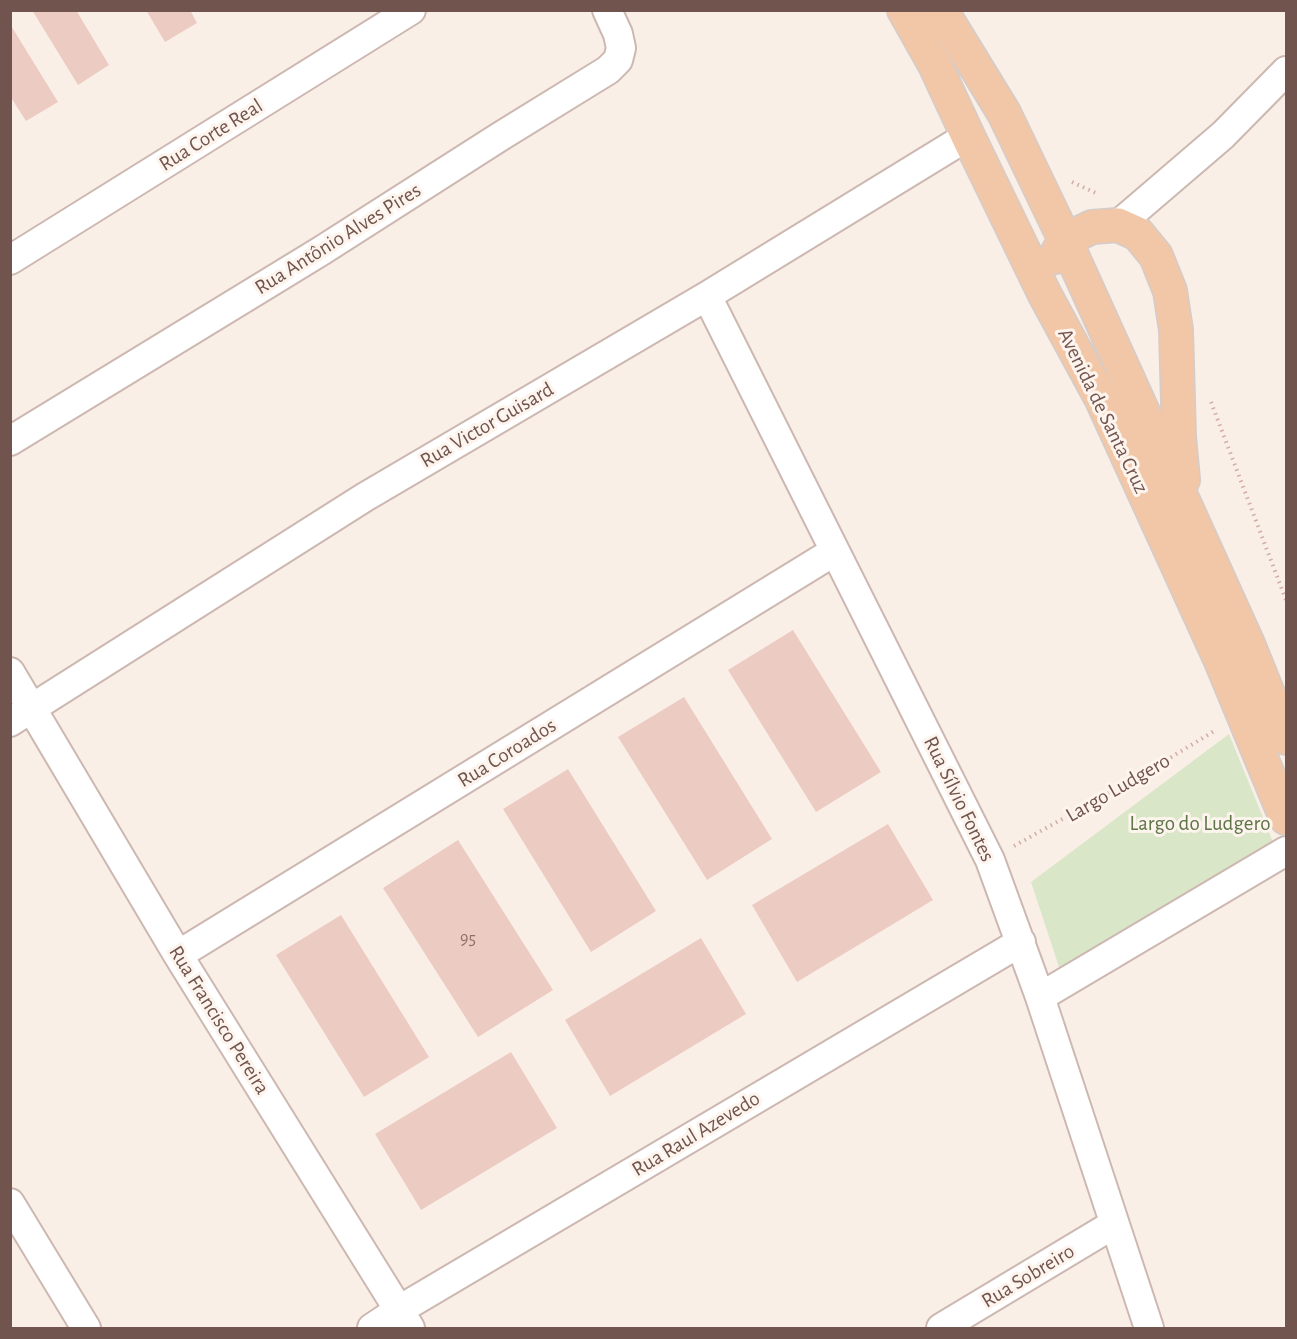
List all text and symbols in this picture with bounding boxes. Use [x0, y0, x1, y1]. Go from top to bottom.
street label: Rua Corte Real [154, 93, 268, 177]
street label: Rua Antônio Alves Pires [250, 178, 426, 300]
street label: Avenida de Santa Cruz [1052, 324, 1154, 498]
street label: Rua Victor Guisard [416, 377, 558, 473]
street label: Rua Coroados [453, 713, 561, 793]
street label: Rua Sílvio Fontes [918, 732, 1000, 866]
street label: Largo Ludgero [1061, 748, 1175, 828]
park label: Largo do Ludgero [1130, 811, 1270, 837]
house number: 95 [460, 928, 476, 950]
street label: Rua Francisco Pereira [163, 941, 275, 1099]
street label: Rua Raul Azevedo [627, 1086, 765, 1182]
street label: Rua Sobreiro [977, 1238, 1079, 1314]

